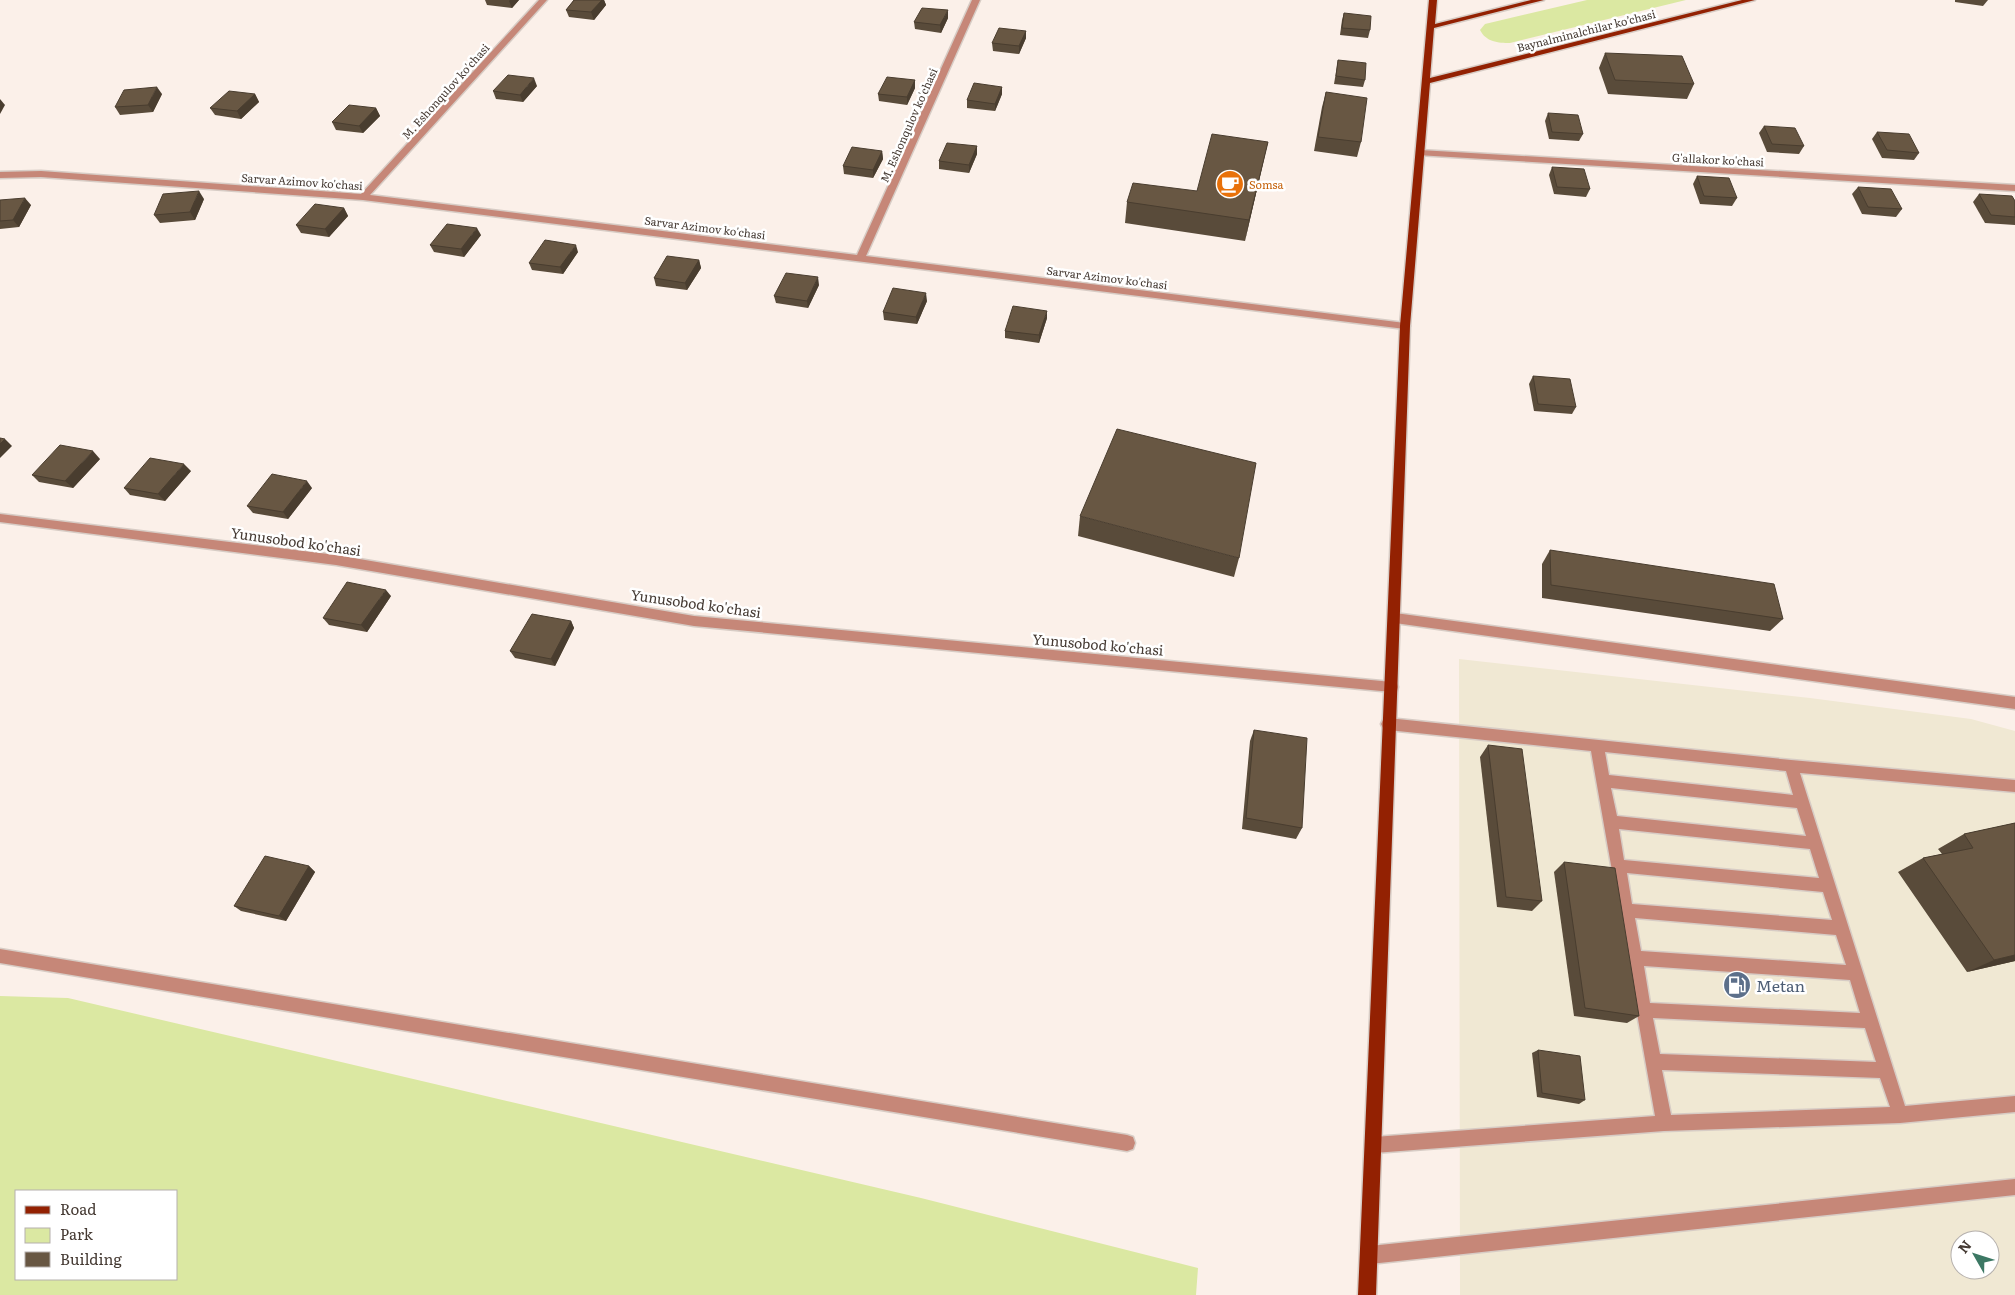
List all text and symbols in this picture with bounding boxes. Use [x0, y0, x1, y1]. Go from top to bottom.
street label: Baynalminalchilar ko’chasi [1515, 5, 1657, 55]
street label: M. Eshonqulov ko'chasi [398, 39, 493, 142]
street label: M. Eshonqulov ko'chasi [876, 65, 941, 185]
street label: G'allakor ko'chasi [1672, 149, 1765, 169]
street label: Sarvar Azimov ko'chasi [241, 169, 364, 193]
cafe icon: Somsa [1215, 169, 1245, 199]
place label: Somsa [1249, 176, 1283, 192]
street label: Sarvar Azimov ko'chasi [644, 212, 767, 242]
street label: Sarvar Azimov ko'chasi [1046, 262, 1169, 292]
street label: Yunusobod ko'chasi [230, 522, 363, 560]
street label: Yunusobod ko'chasi [630, 584, 763, 622]
street label: Yunusobod ko'chasi [1032, 628, 1165, 660]
fuel station icon: Metan [1722, 970, 1752, 1000]
place label: Metan [1756, 973, 1806, 997]
legend [15, 1190, 178, 1280]
text: Road [60, 1197, 96, 1220]
text: Park [60, 1222, 94, 1245]
north arrow [1950, 1230, 2000, 1280]
text: N [1953, 1235, 1976, 1257]
text: Building [60, 1247, 122, 1270]

